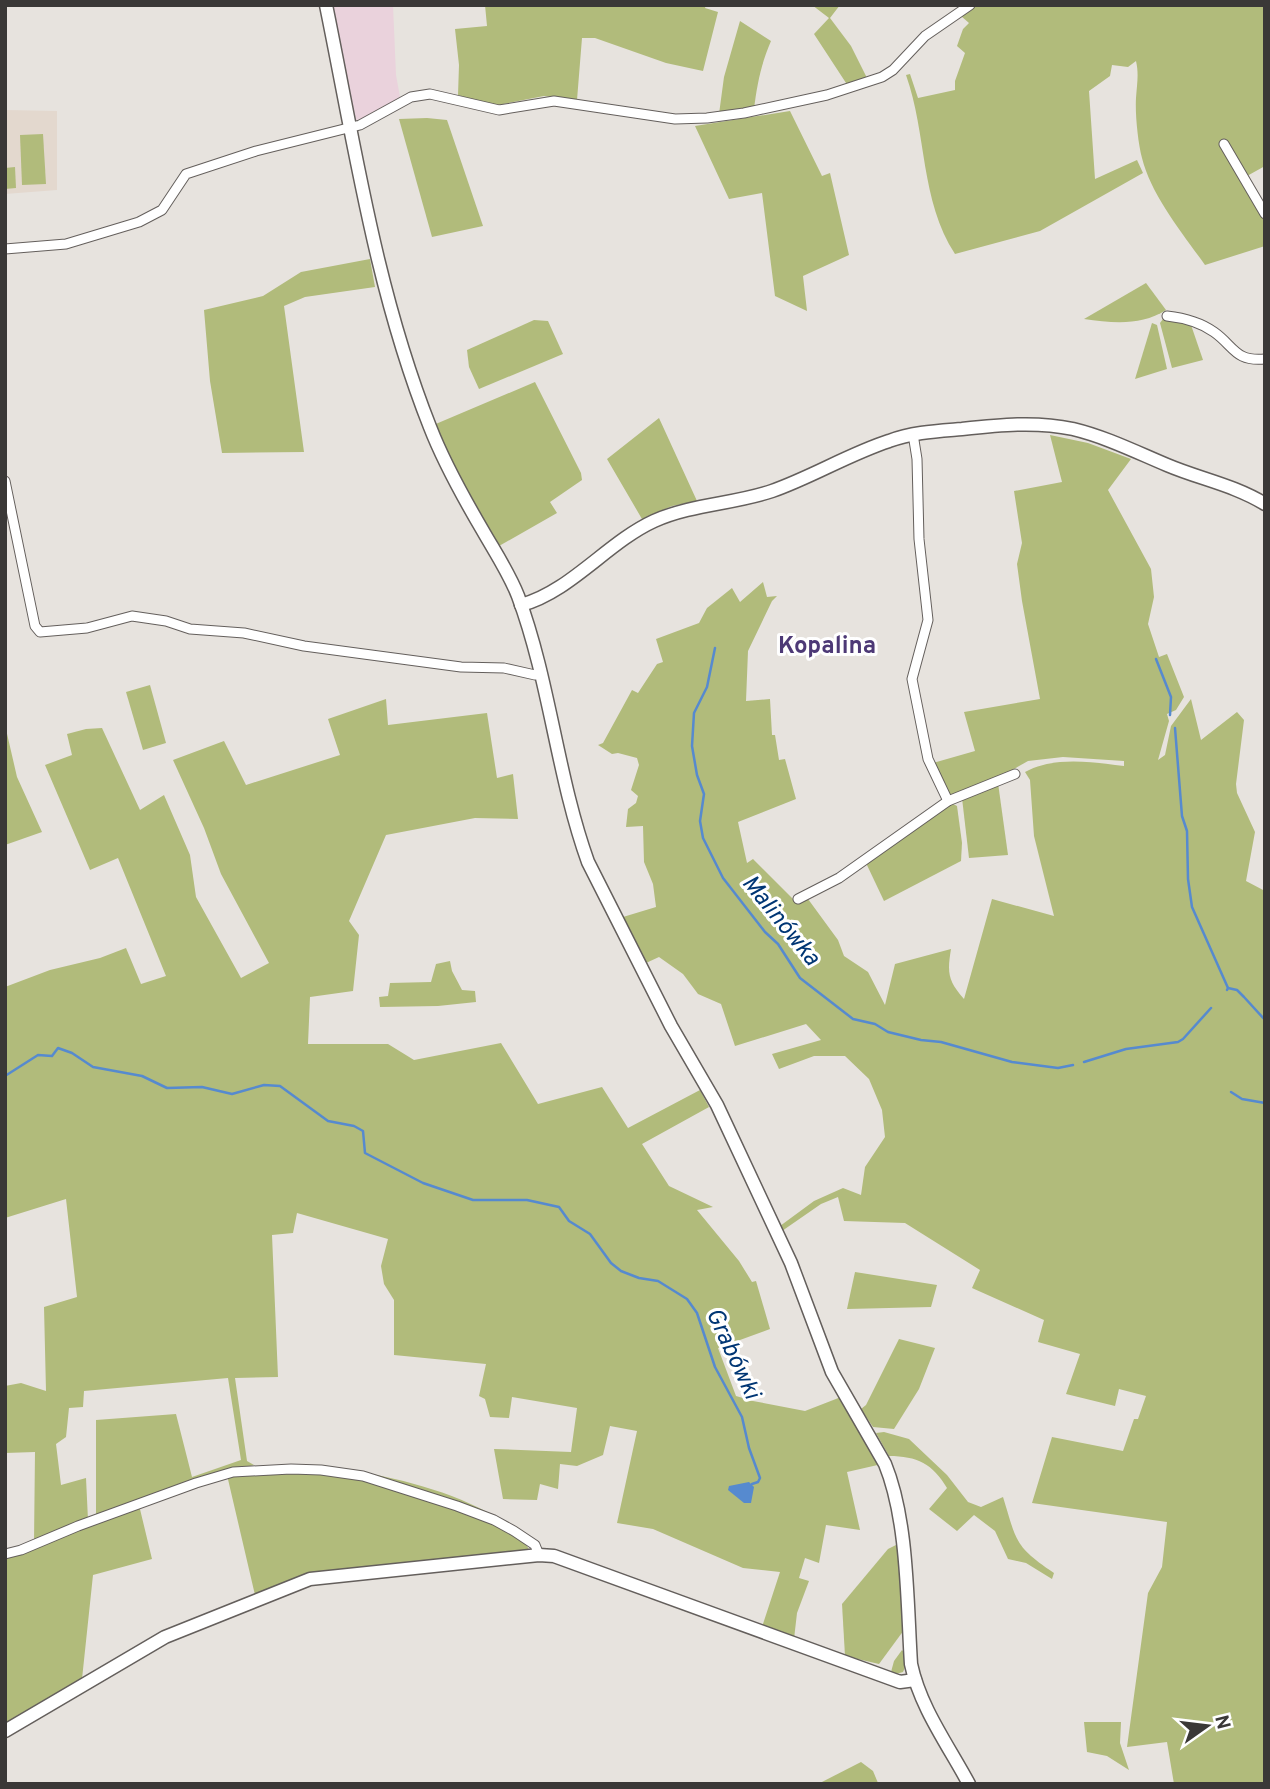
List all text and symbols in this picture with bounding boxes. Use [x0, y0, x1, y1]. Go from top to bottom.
district label: Kopalina [778, 632, 876, 662]
water label: Malinówka [734, 869, 826, 973]
water label: Grabówki [698, 1304, 767, 1405]
north arrow [1172, 1691, 1242, 1761]
text: N [1208, 1713, 1235, 1732]

